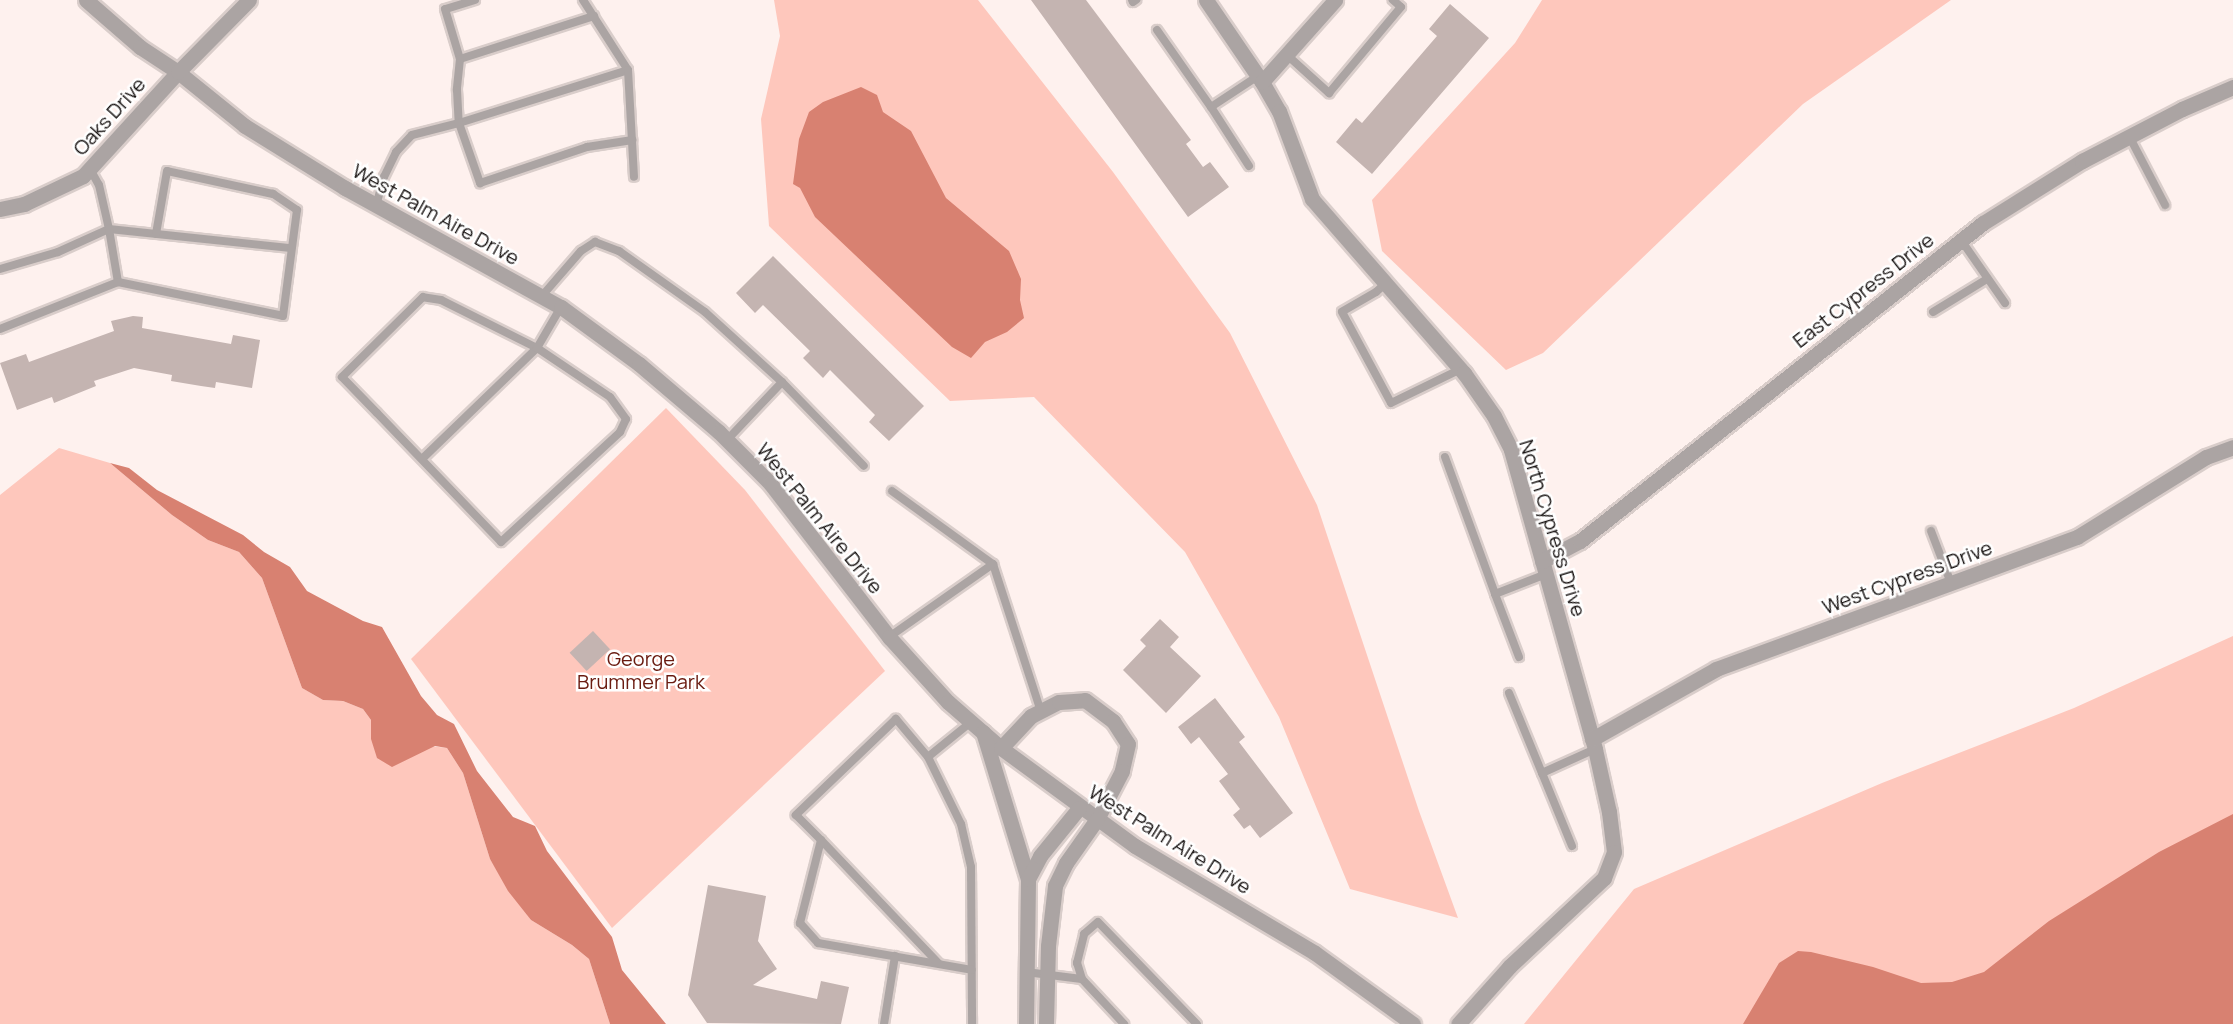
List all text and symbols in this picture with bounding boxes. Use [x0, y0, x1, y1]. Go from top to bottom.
street label: Oaks Drive [68, 72, 150, 160]
street label: West Palm Aire Drive [348, 158, 524, 270]
street label: East Cypress Drive [1788, 228, 1938, 352]
street label: North Cypress Drive [1515, 437, 1591, 619]
street label: West Palm Aire Drive [752, 438, 888, 598]
street label: West Cypress Drive [1819, 535, 1995, 619]
park label: George Brummer Park [577, 646, 705, 693]
street label: West Palm Aire Drive [1084, 779, 1256, 899]

